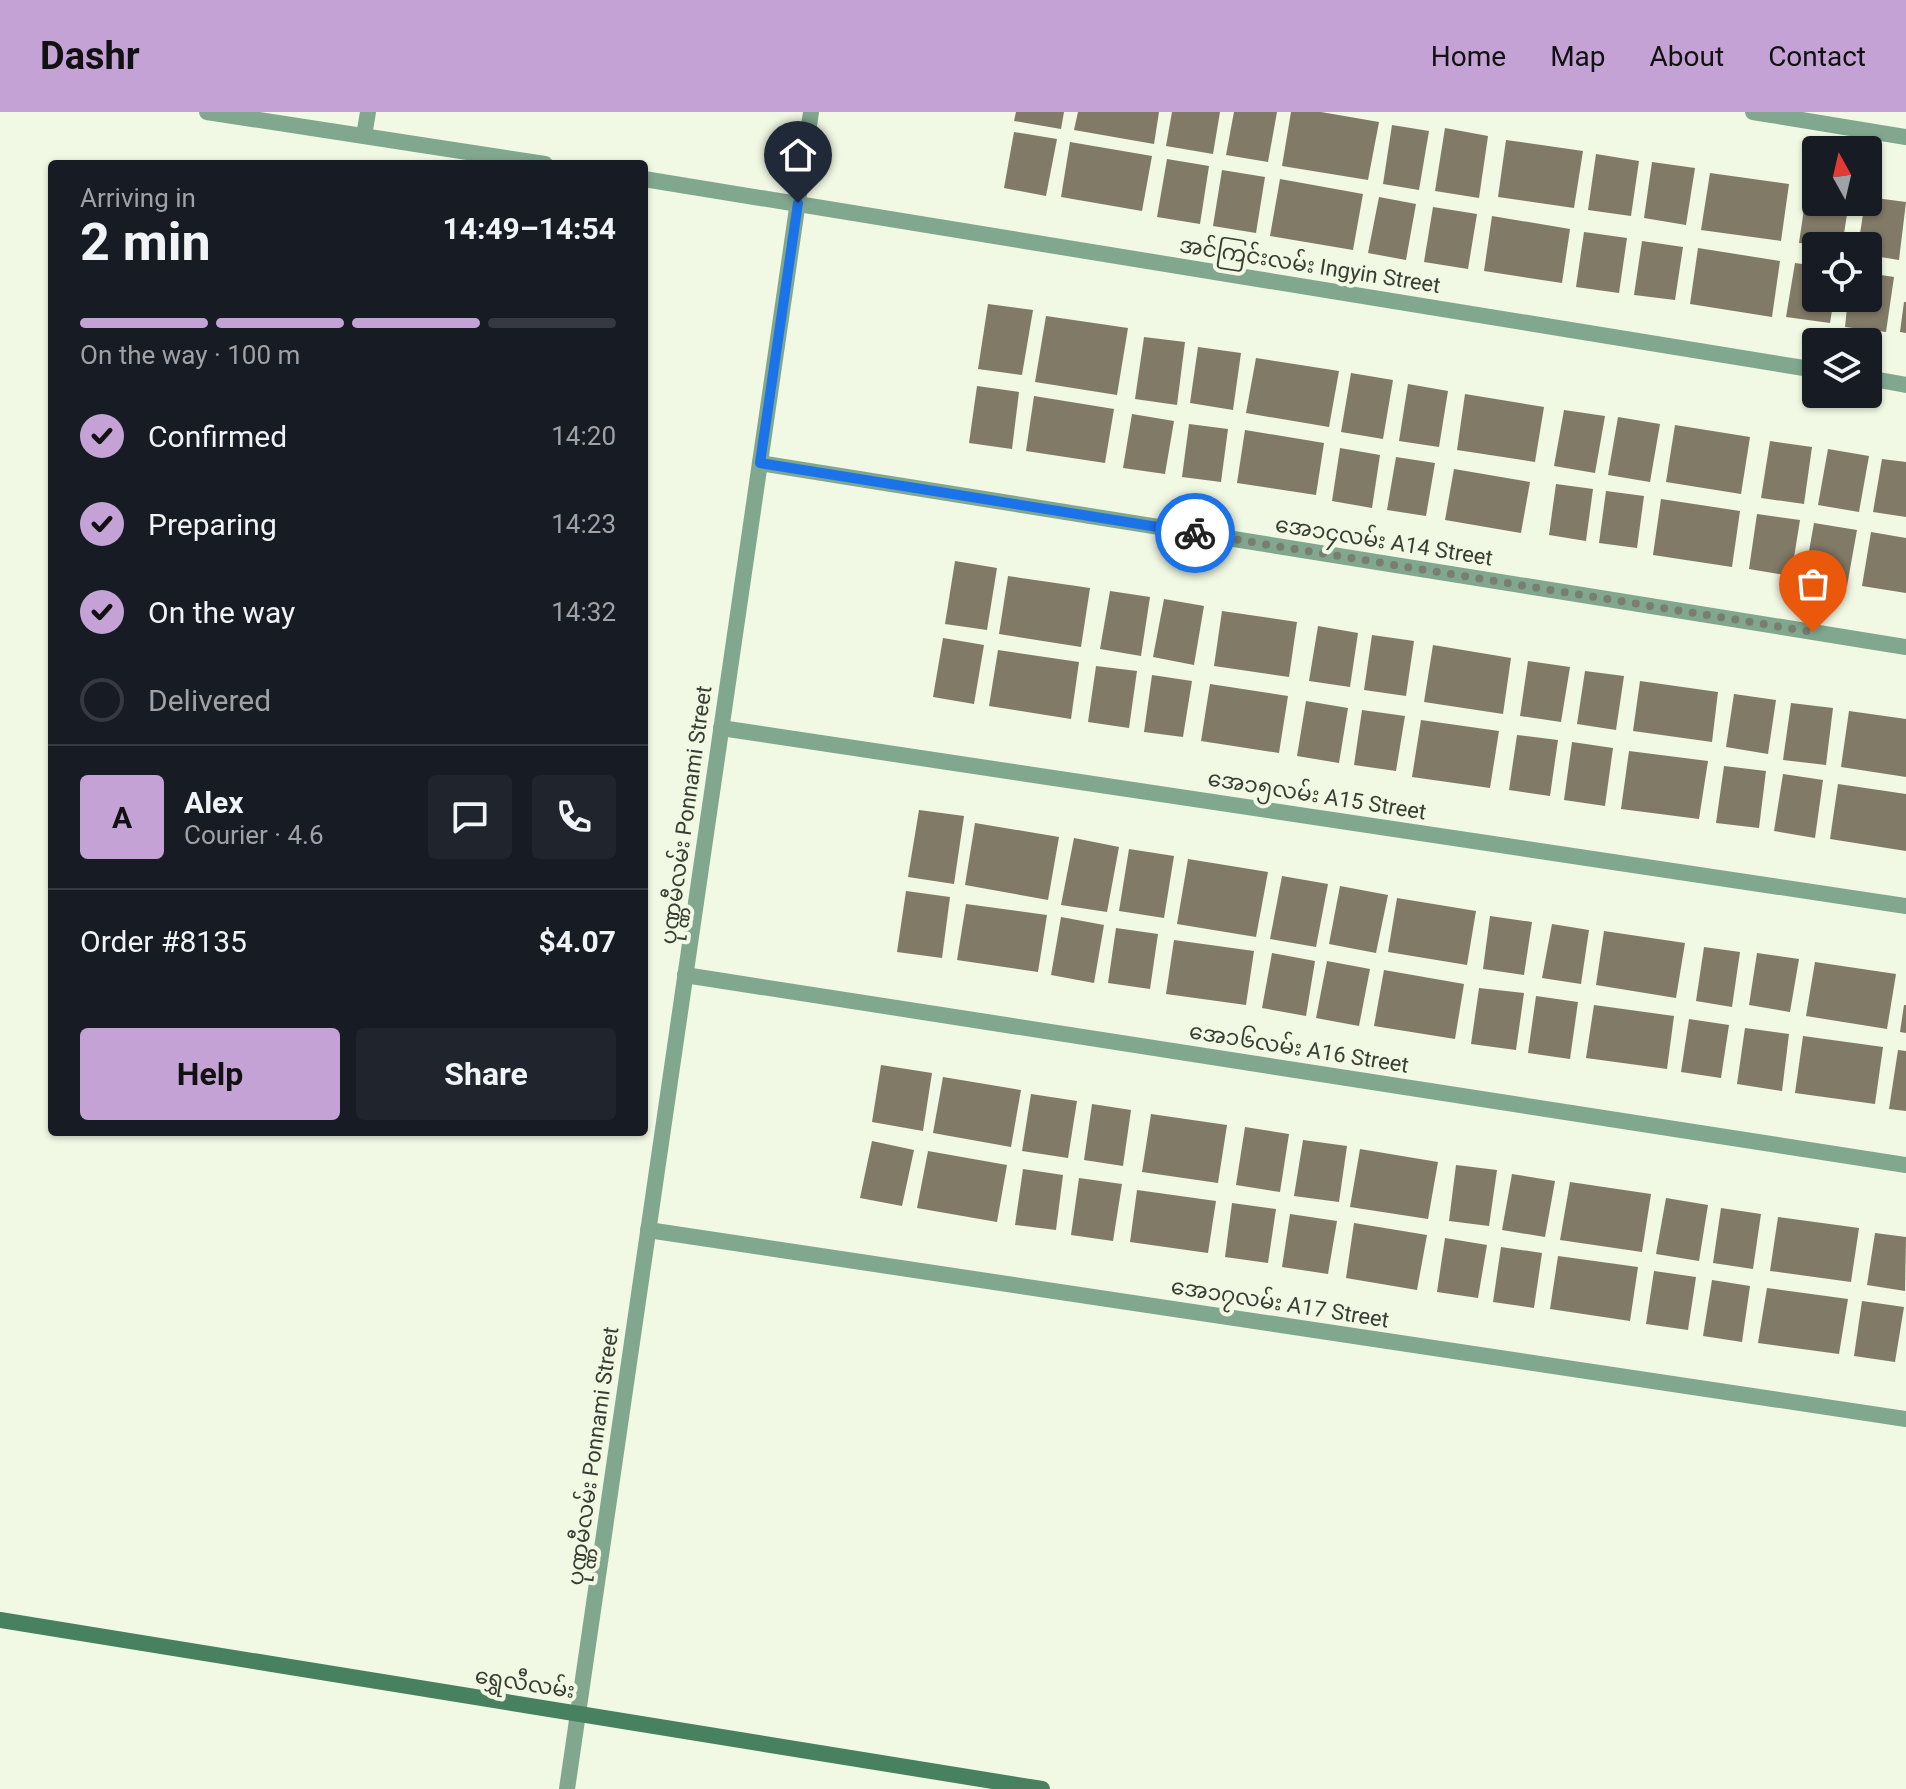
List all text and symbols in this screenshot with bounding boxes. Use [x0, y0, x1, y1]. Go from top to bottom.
text: Dashr [40, 34, 140, 78]
text: Home [1431, 40, 1506, 73]
text: Map [1550, 40, 1606, 73]
text: About [1650, 40, 1724, 73]
text: Contact [1768, 40, 1866, 73]
pin [764, 121, 832, 203]
icon: home [776, 133, 820, 177]
north arrow [1802, 136, 1882, 216]
map controls [1802, 136, 1882, 408]
text: Arriving in [80, 183, 196, 213]
text: 14:49–14:54 [442, 211, 616, 246]
text: 2 min [80, 212, 211, 273]
street label: အင်ကြင်းလမ်း Ingyin Street [1177, 229, 1443, 303]
button: locate [1802, 232, 1882, 312]
button: layers [1802, 328, 1882, 408]
text: On the way · 100 m [80, 340, 300, 370]
icon: check [80, 414, 124, 458]
text: Confirmed [148, 419, 287, 454]
text: 14:20 [551, 421, 616, 451]
courier [1155, 493, 1235, 573]
icon: check [80, 502, 124, 546]
text: Preparing [148, 507, 277, 542]
text: 14:23 [551, 509, 616, 539]
street label: အေ၁၄လမ်း A14 Street [1273, 509, 1495, 575]
icon: bike [1173, 511, 1217, 555]
pin [1779, 550, 1847, 632]
icon: bag [1791, 562, 1835, 606]
icon: check [80, 590, 124, 634]
text: On the way [148, 595, 295, 630]
text: 14:32 [551, 597, 616, 627]
text: Delivered [148, 683, 271, 718]
street label: ပုဏ္ဏမီလမ်း Ponnami Street [653, 684, 721, 947]
street label: အေ၁၅လမ်း A15 Street [1205, 762, 1429, 830]
button: chat [428, 775, 512, 859]
button: phone [532, 775, 616, 859]
text: Alex [184, 785, 244, 820]
text: A [112, 800, 132, 835]
text: Courier · 4.6 [184, 820, 324, 850]
text: Order #8135 [80, 924, 247, 959]
text: $4.07 [538, 924, 616, 959]
street label: အေ၁၆လမ်း A16 Street [1187, 1015, 1411, 1078]
button: Help [80, 1028, 340, 1120]
button: Share [356, 1028, 616, 1120]
street label: အေ၁၇လမ်း A17 Street [1168, 1270, 1391, 1338]
street label: ပုဏ္ဏမီလမ်း Ponnami Street [560, 1325, 628, 1588]
street label: ရွှေလီလမ်း [472, 1660, 577, 1708]

